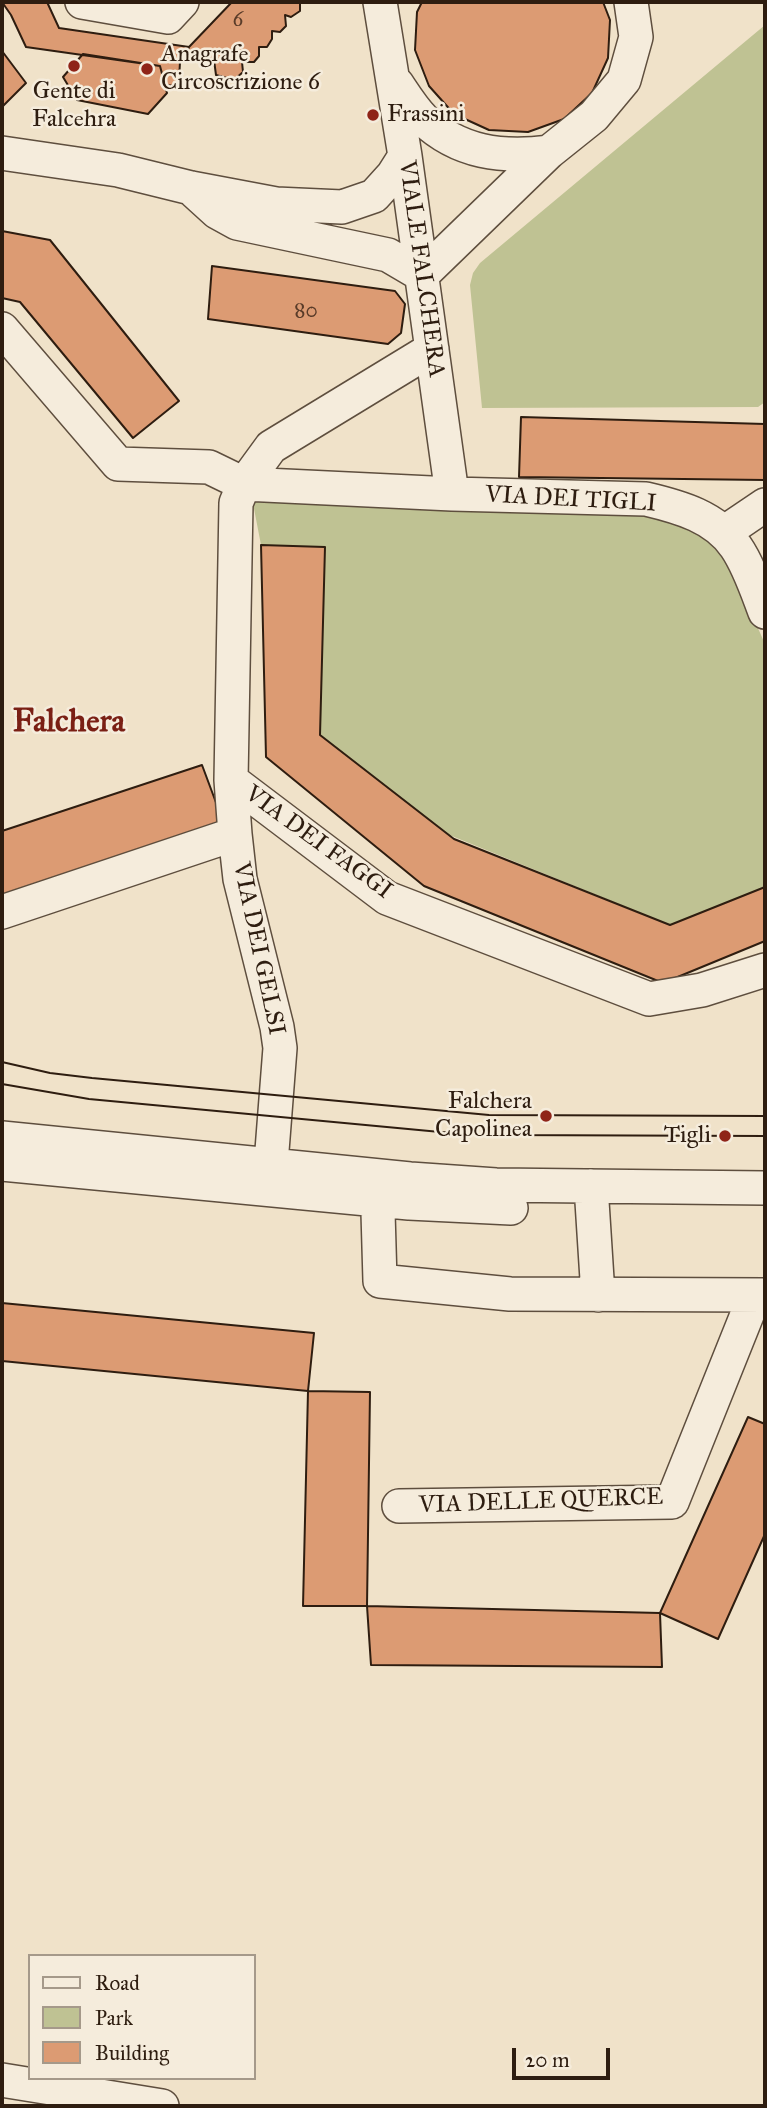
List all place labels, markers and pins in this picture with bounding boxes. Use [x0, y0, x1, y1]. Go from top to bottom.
place label: Anagrafe Circoscrizione 6 [161, 41, 320, 97]
marker: Gente di Falcehra [66, 58, 82, 74]
marker: Anagrafe Circoscrizione 6 [139, 61, 155, 77]
place label: Gente di Falcehra [32, 78, 116, 134]
place label: Frassini [387, 101, 465, 129]
marker: Frassini [365, 107, 381, 123]
place label: Falchera Capolinea [435, 1088, 532, 1144]
marker: Falchera Capolinea [538, 1108, 554, 1124]
place label: Tigli [664, 1122, 711, 1150]
marker: Tigli [717, 1128, 733, 1144]

